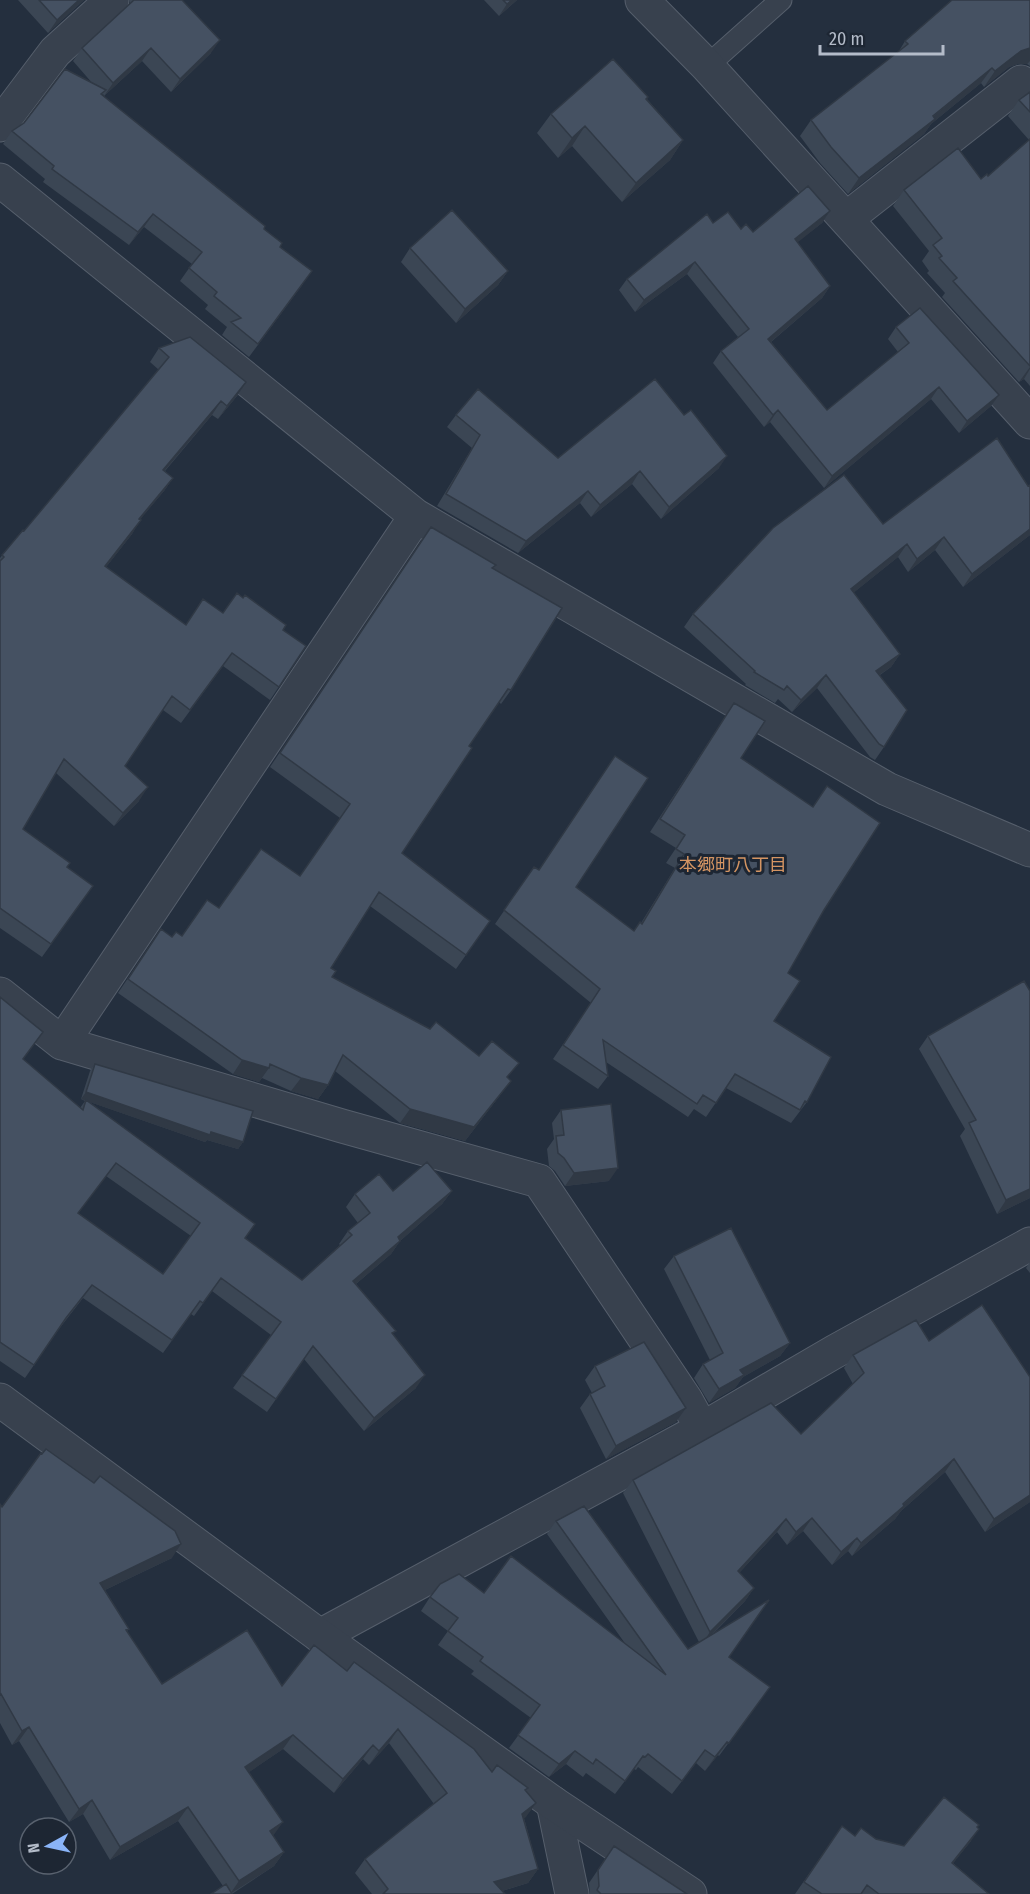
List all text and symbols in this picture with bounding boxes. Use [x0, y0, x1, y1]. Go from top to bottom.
scale bar [820, 18, 943, 56]
text: 20 m [829, 28, 864, 50]
district label: 本郷町八丁目 [679, 854, 787, 876]
north arrow [18, 1816, 78, 1876]
text: N [24, 1842, 44, 1854]

